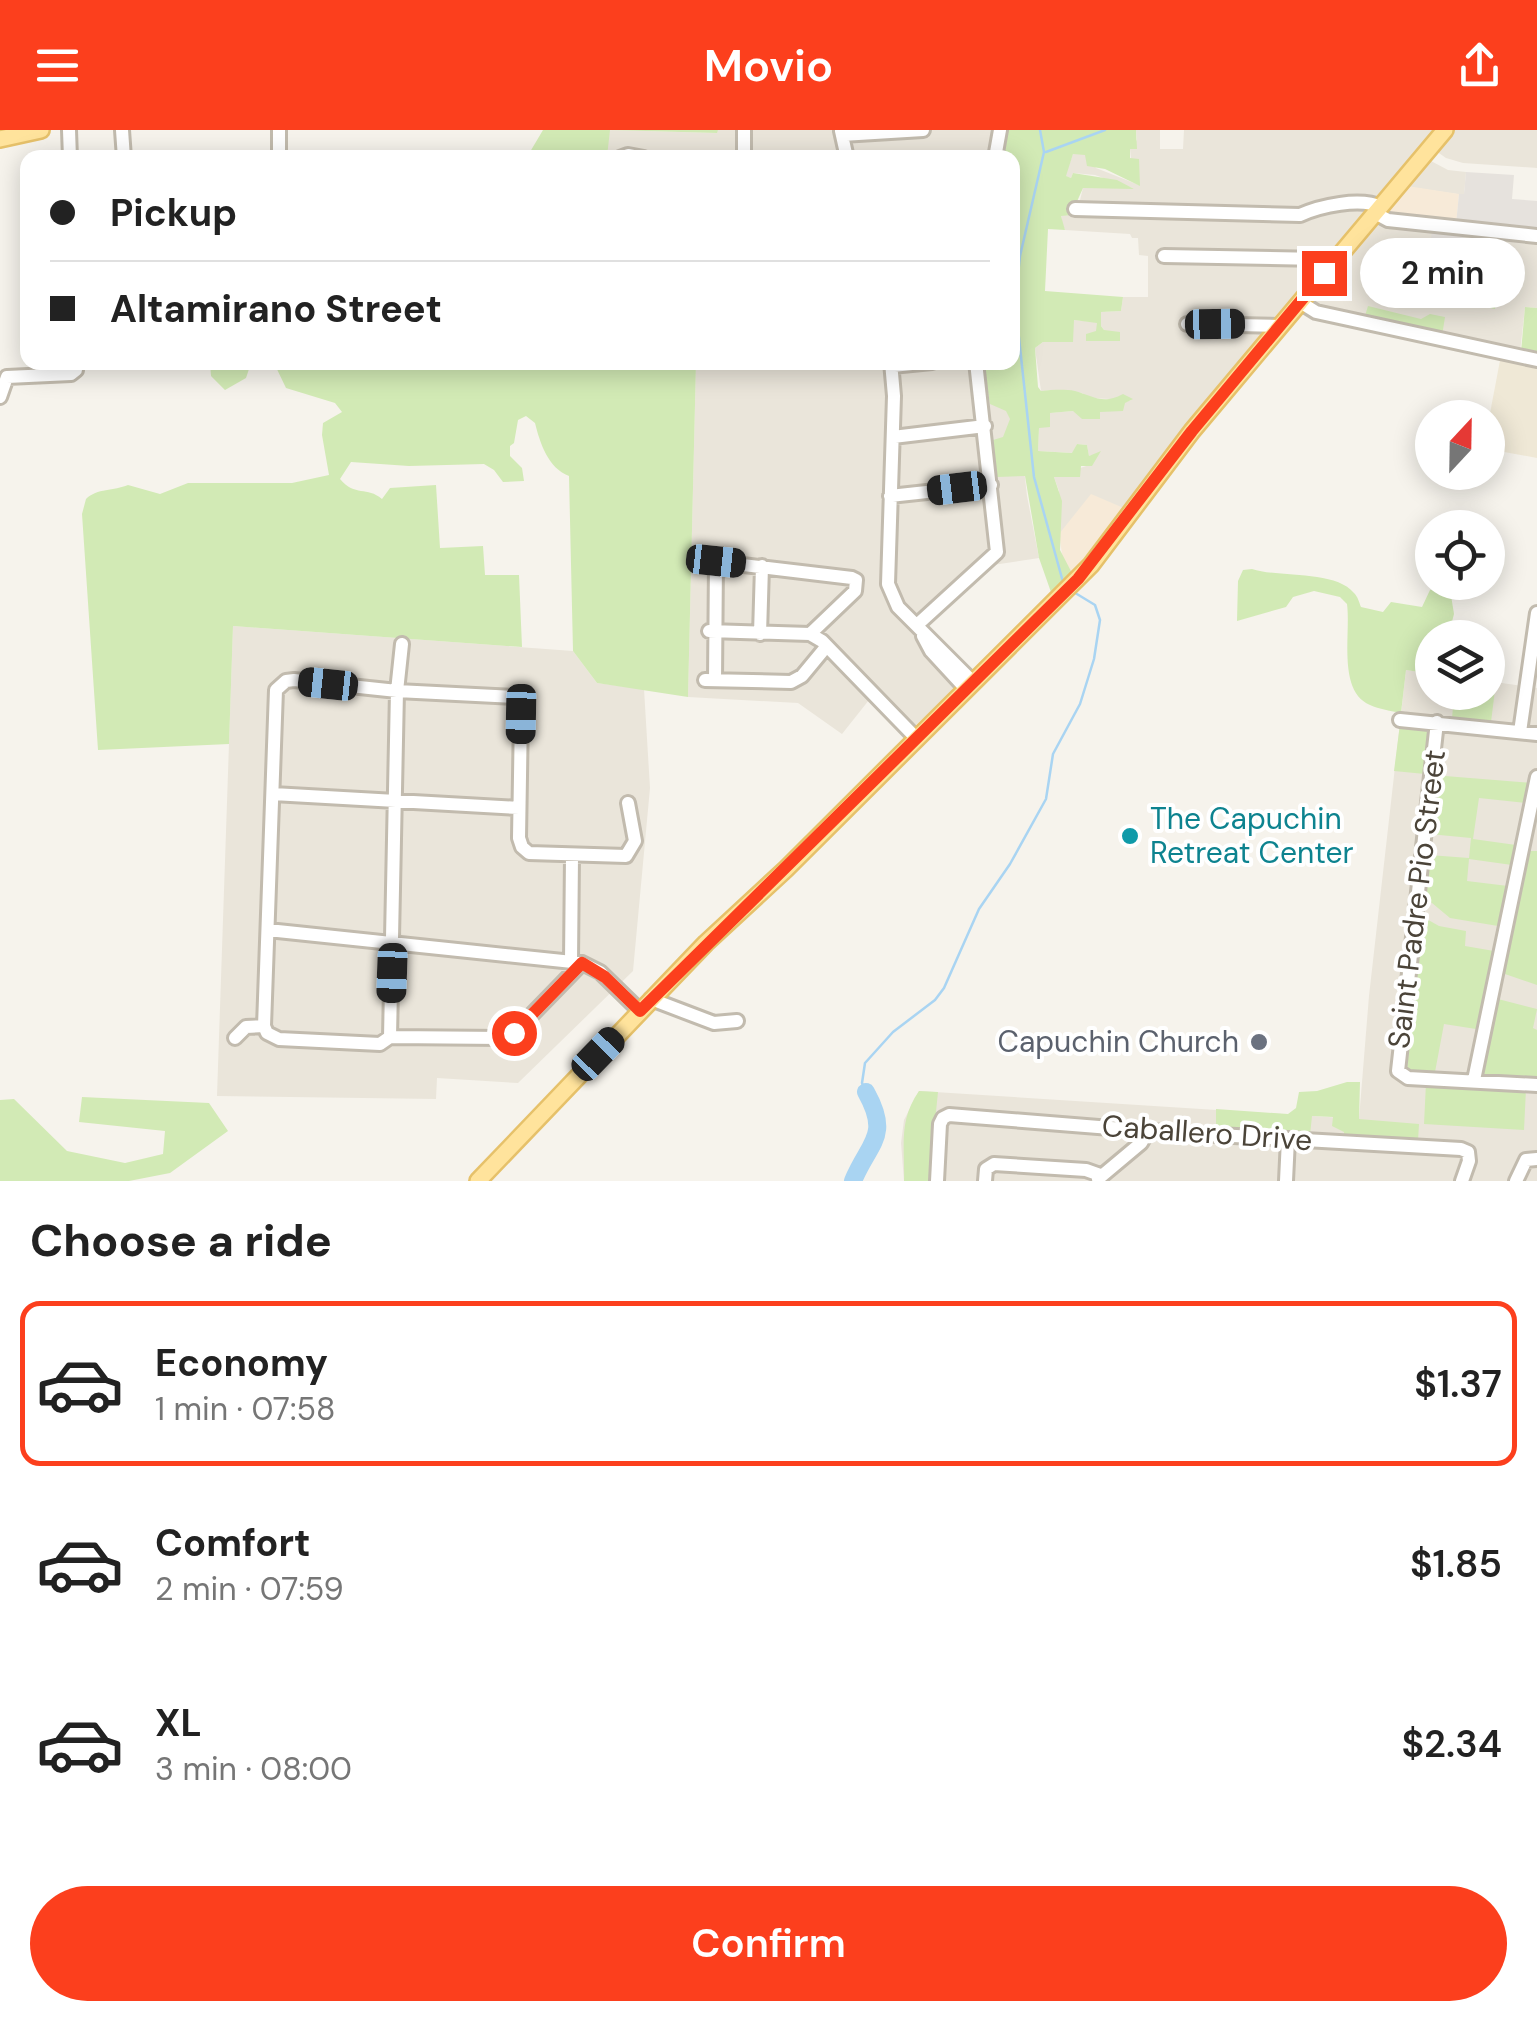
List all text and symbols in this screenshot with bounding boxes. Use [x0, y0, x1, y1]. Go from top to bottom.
text: Movio [704, 36, 833, 95]
icon: menu [30, 38, 85, 93]
icon: share [1452, 38, 1507, 93]
text: Pickup [110, 188, 237, 238]
callout: 2 min [1359, 238, 1524, 308]
route end [1302, 251, 1347, 296]
text: 2 min [1401, 252, 1484, 294]
text: Altamirano Street [110, 284, 442, 334]
car [1185, 308, 1245, 340]
north arrow [1415, 400, 1505, 490]
map controls [1415, 400, 1505, 710]
car [925, 469, 989, 507]
button: locate [1415, 510, 1505, 600]
car [685, 543, 747, 579]
button: layers [1415, 620, 1505, 710]
car [297, 666, 359, 702]
car [505, 684, 537, 744]
street label: Saint Padre Pio Street [1379, 747, 1454, 1051]
place label: The Capuchin Retreat Center [1150, 799, 1354, 872]
marker: The Capuchin Retreat Center [1119, 825, 1141, 847]
car [376, 942, 408, 1004]
route start [492, 1011, 537, 1056]
car [566, 1022, 630, 1086]
place label: Capuchin Church [998, 1022, 1239, 1061]
marker: Capuchin Church [1248, 1031, 1270, 1053]
street label: Caballero Drive [1101, 1106, 1313, 1159]
text: Choose a ride [30, 1211, 332, 1270]
text: Economy [155, 1338, 328, 1388]
icon: car [35, 1339, 125, 1429]
text: $1.37 [1414, 1359, 1502, 1409]
text: 1 min · 07:58 [155, 1388, 335, 1430]
text: Comfort [155, 1518, 311, 1568]
icon: car [35, 1519, 125, 1609]
text: $1.85 [1410, 1539, 1502, 1589]
text: 2 min · 07:59 [155, 1568, 344, 1610]
text: XL [155, 1698, 202, 1748]
icon: car [35, 1699, 125, 1789]
text: $2.34 [1401, 1719, 1502, 1769]
text: 3 min · 08:00 [155, 1748, 352, 1790]
button: Confirm [30, 1886, 1507, 2001]

